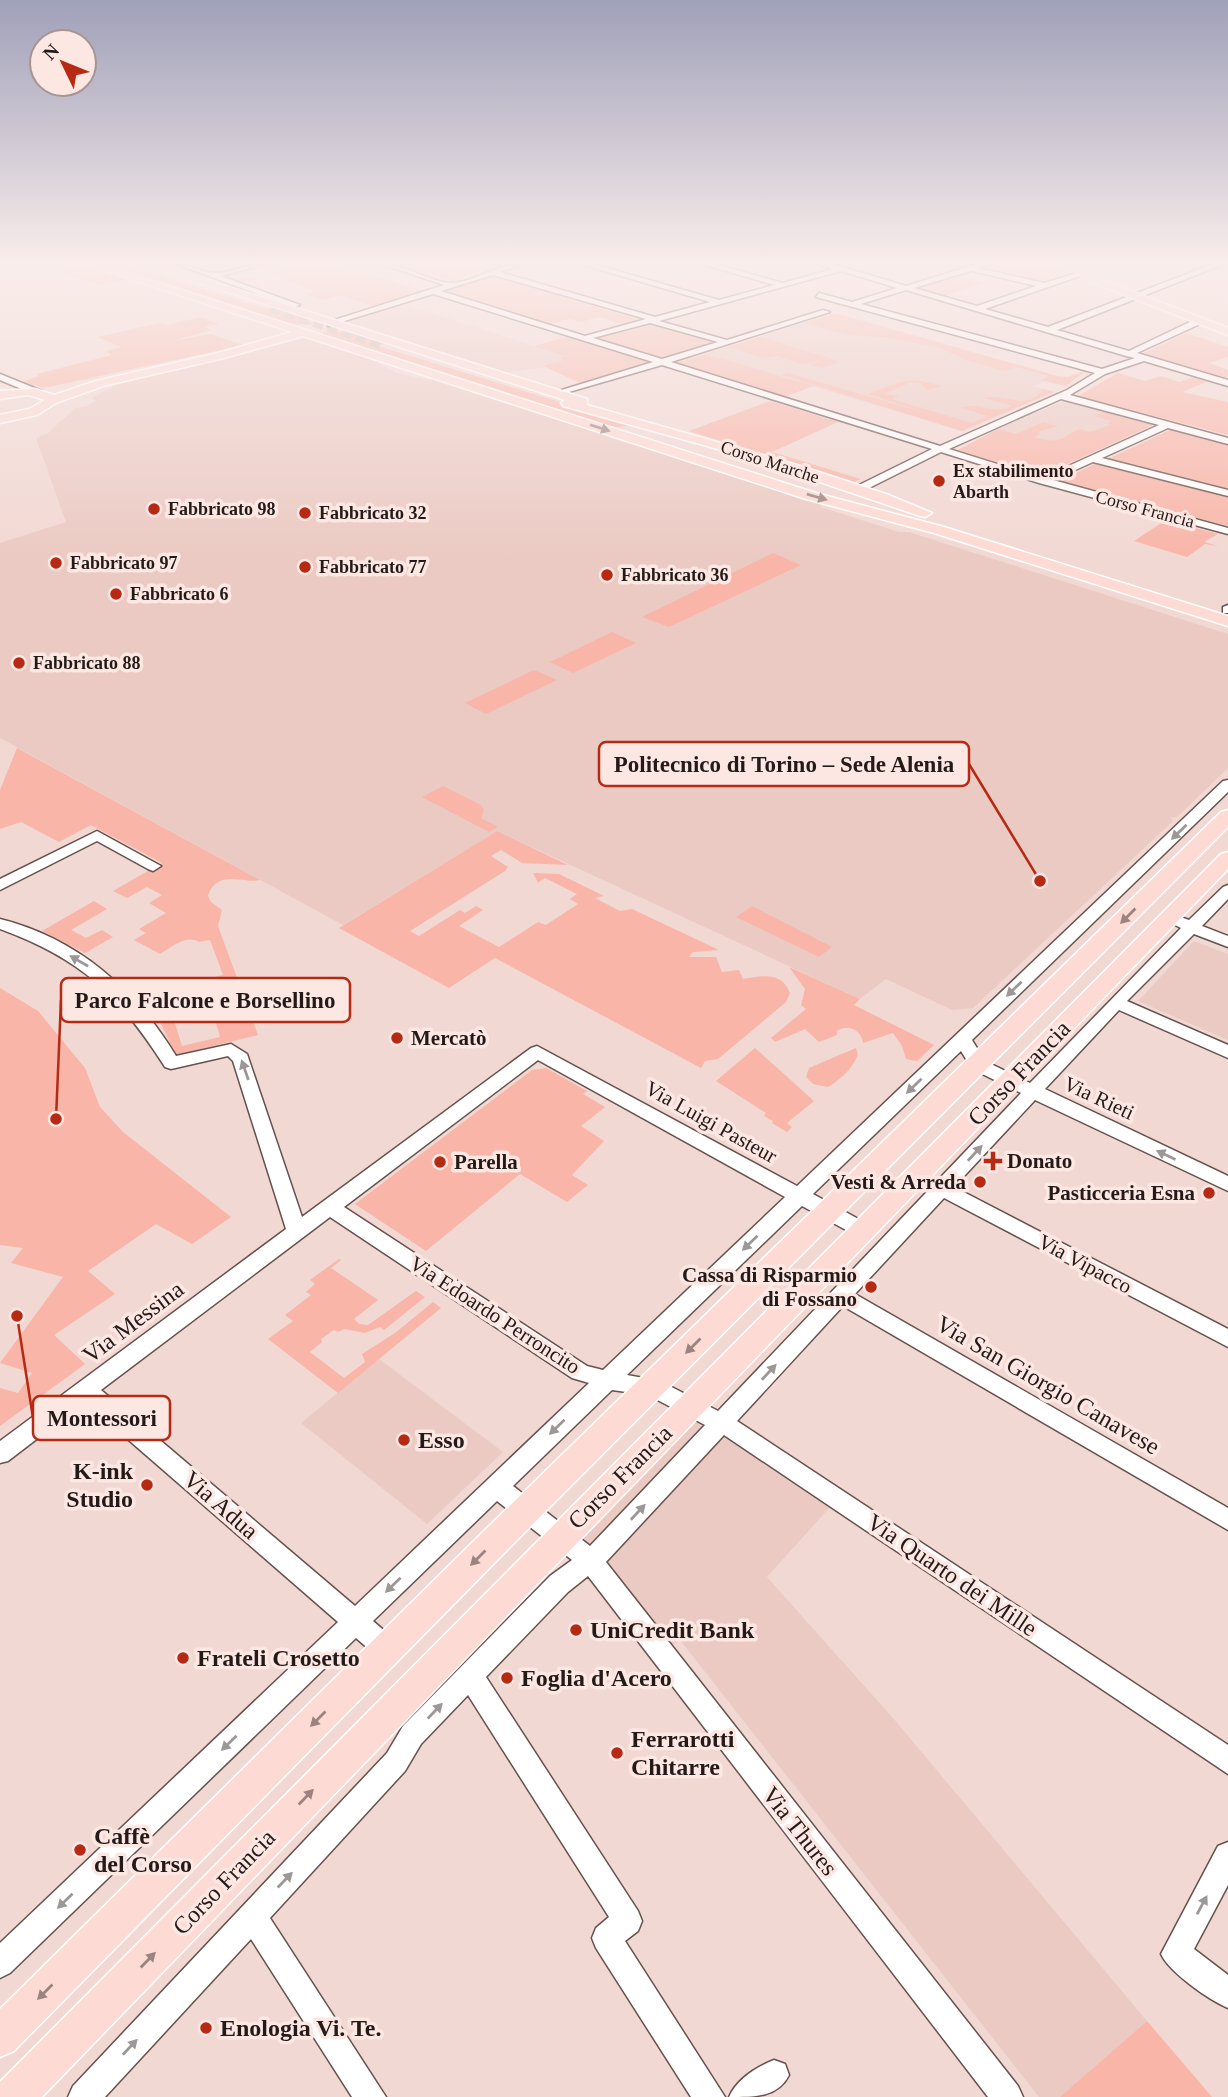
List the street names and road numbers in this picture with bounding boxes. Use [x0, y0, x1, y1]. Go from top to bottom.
street label: Corso Marche [718, 437, 822, 487]
street label: Corso Francia [1093, 486, 1197, 532]
street label: Corso Francia [963, 1015, 1076, 1131]
street label: Via Rieti [1060, 1071, 1138, 1125]
street label: Via Luigi Pasteur [641, 1076, 781, 1168]
street label: Via Vipacco [1034, 1229, 1136, 1299]
street label: Via Edoardo Perroncito [405, 1251, 585, 1379]
street label: Via Messina [78, 1276, 189, 1368]
street label: Via San Giorgio Canavese [932, 1310, 1164, 1460]
street label: Corso Francia [563, 1420, 677, 1534]
street label: Via Adua [179, 1466, 264, 1545]
street label: Via Quarto dei Mille [862, 1509, 1042, 1641]
street label: Via Thures [757, 1781, 843, 1881]
street label: Corso Francia [168, 1824, 281, 1940]

